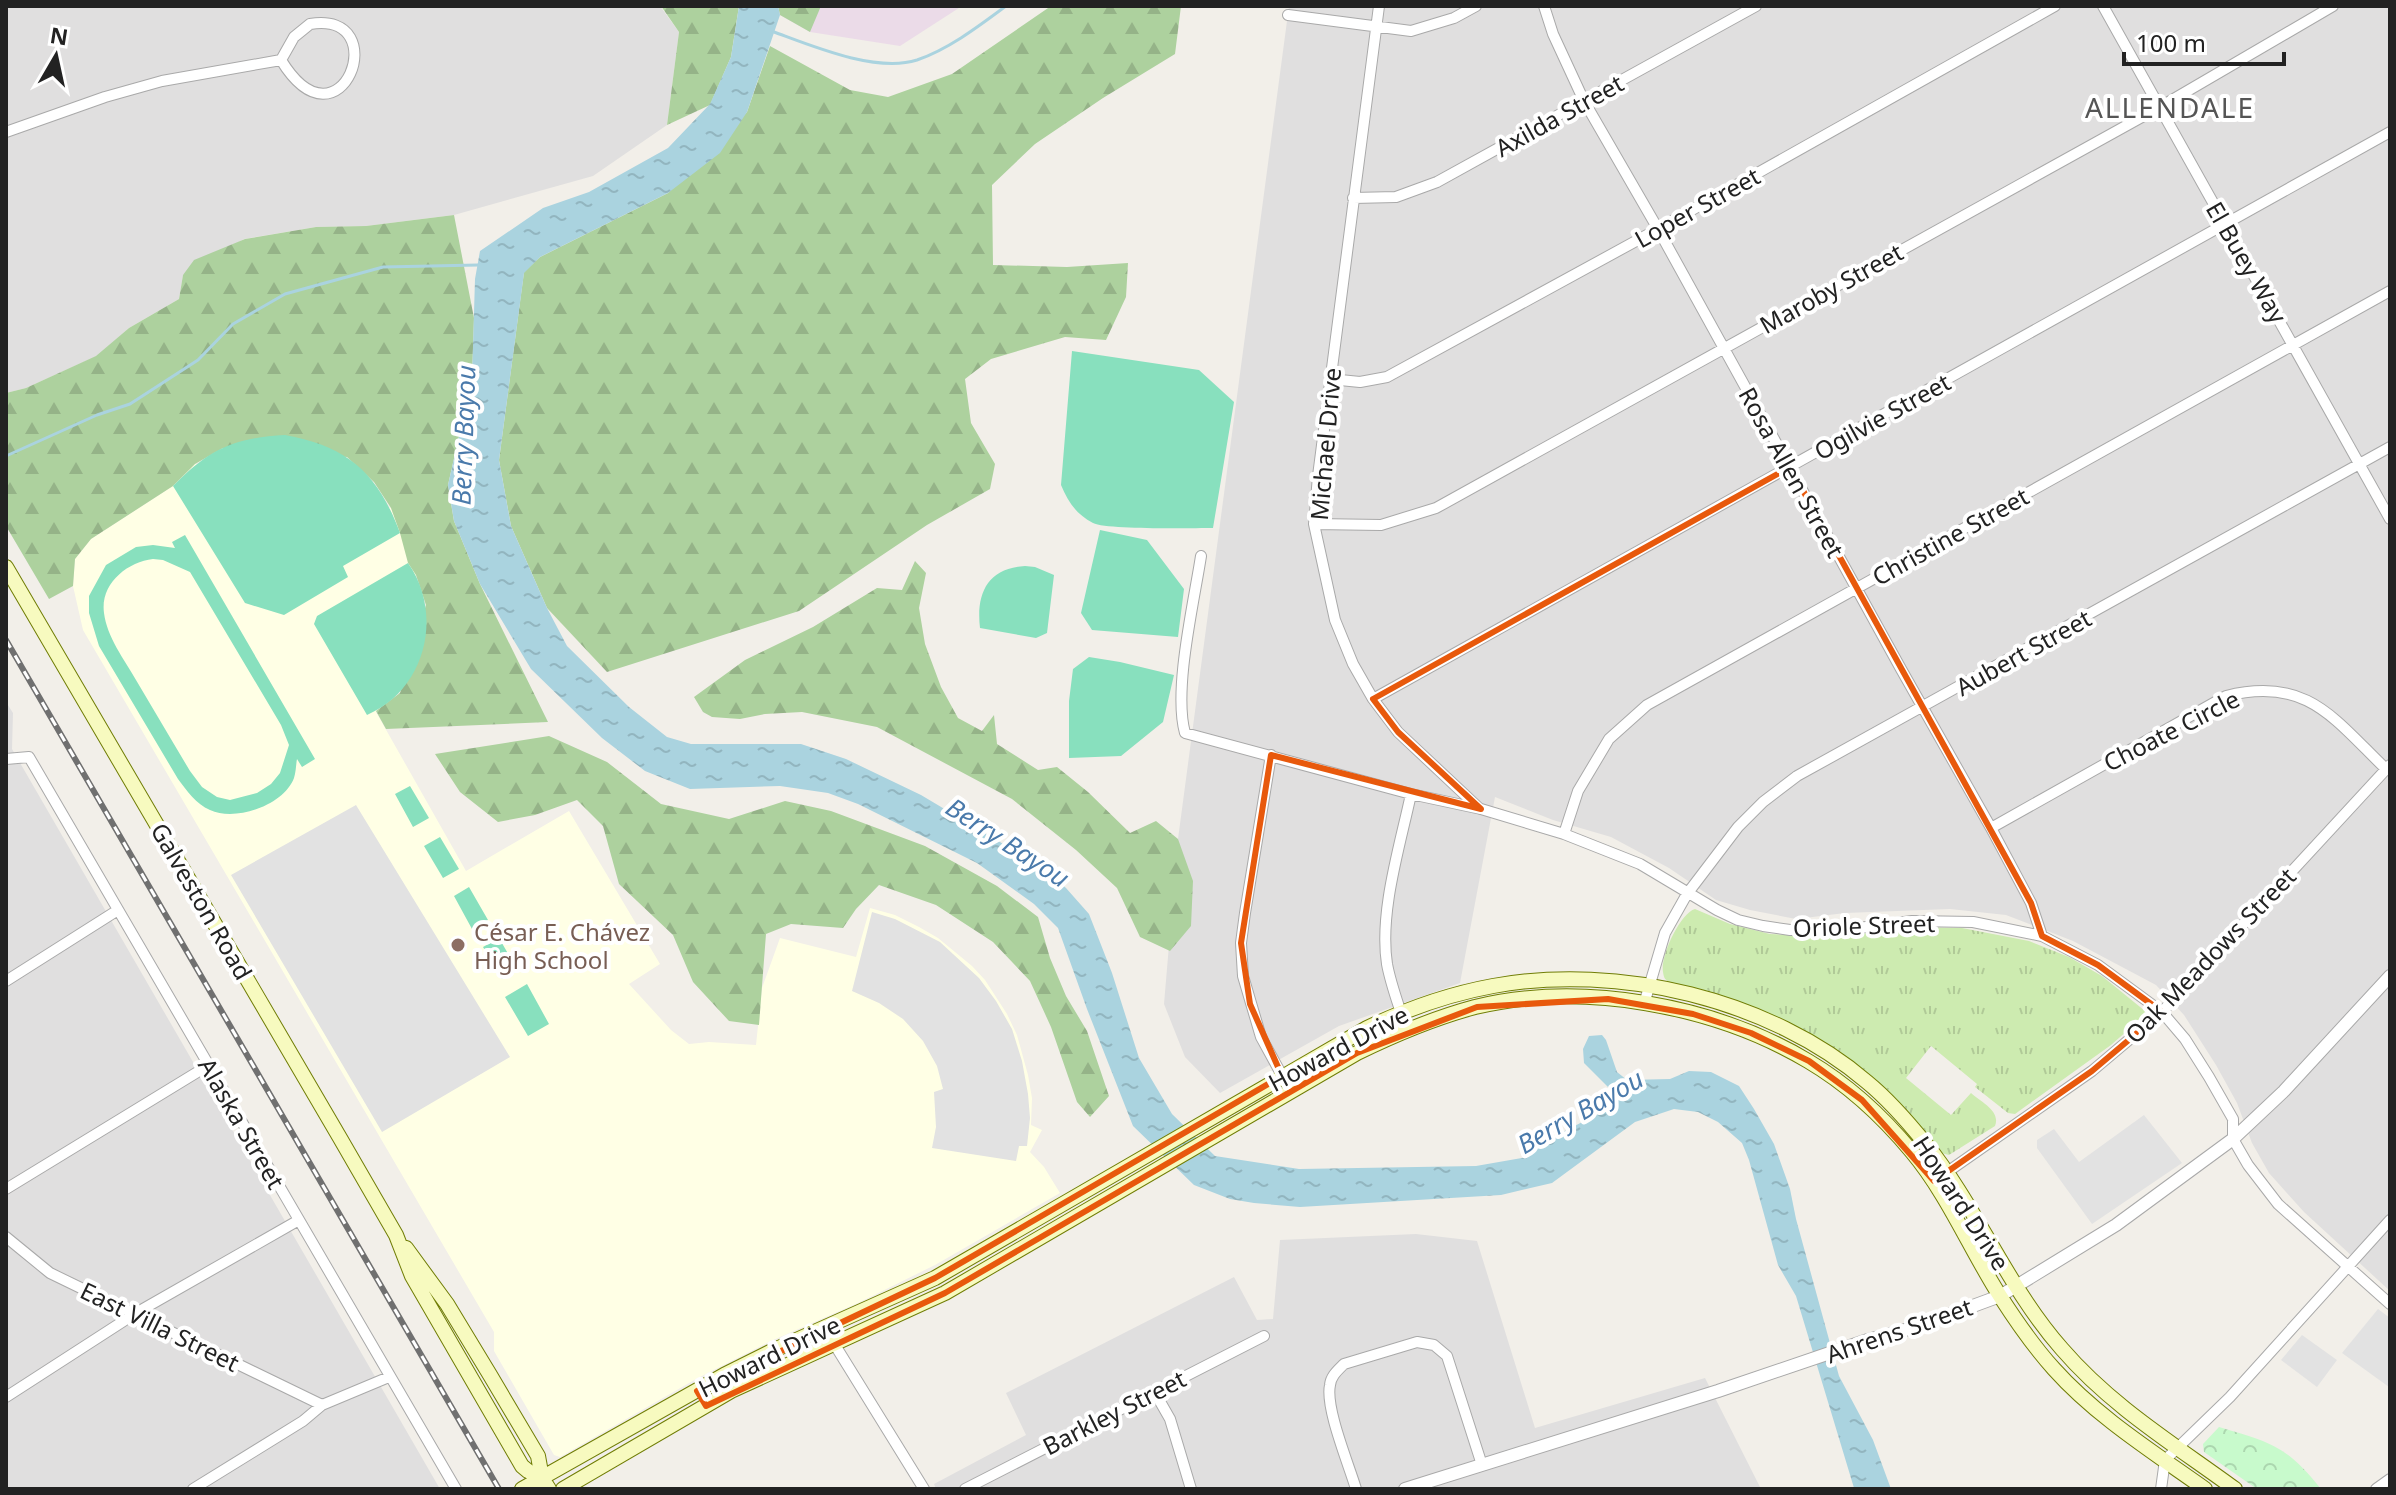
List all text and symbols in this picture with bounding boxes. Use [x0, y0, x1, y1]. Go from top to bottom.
north arrow [16, 16, 96, 96]
scale bar [2124, 16, 2284, 66]
text: N [48, 19, 70, 51]
text: 100 m [2136, 26, 2206, 59]
street label: Axilda Street [1489, 66, 1629, 164]
district label: ALLENDALE [2085, 88, 2255, 126]
street label: Loper Street [1628, 159, 1766, 255]
street label: El Buey Way [2199, 195, 2295, 329]
street label: Maroby Street [1753, 235, 1909, 341]
water label: Berry Bayou [443, 364, 483, 506]
street label: Ogilvie Street [1808, 365, 1956, 467]
street label: Michael Drive [1302, 366, 1348, 522]
street label: Rosa Allen Street [1732, 381, 1853, 563]
street label: Christine Street [1866, 479, 2034, 593]
street label: Aubert Street [1949, 601, 2097, 703]
street label: Choate Circle [2097, 682, 2245, 778]
water label: Berry Bayou [939, 789, 1077, 895]
street label: Galveston Road [144, 816, 260, 986]
street label: Oak Meadows Street [2117, 860, 2303, 1050]
street label: Oriole Street [1792, 906, 1936, 944]
place label: César E. Chávez High School [474, 915, 650, 976]
marker: César E. Chávez High School [449, 936, 467, 954]
street label: Howard Drive [1262, 997, 1414, 1099]
street label: Alaska Street [191, 1052, 293, 1195]
water label: Berry Bayou [1510, 1060, 1650, 1162]
street label: Howard Drive [1906, 1129, 2018, 1277]
street label: East Villa Street [75, 1273, 245, 1379]
street label: Ahrens Street [1821, 1289, 1977, 1370]
street label: Howard Drive [693, 1307, 845, 1405]
street label: Barkley Street [1037, 1362, 1192, 1462]

